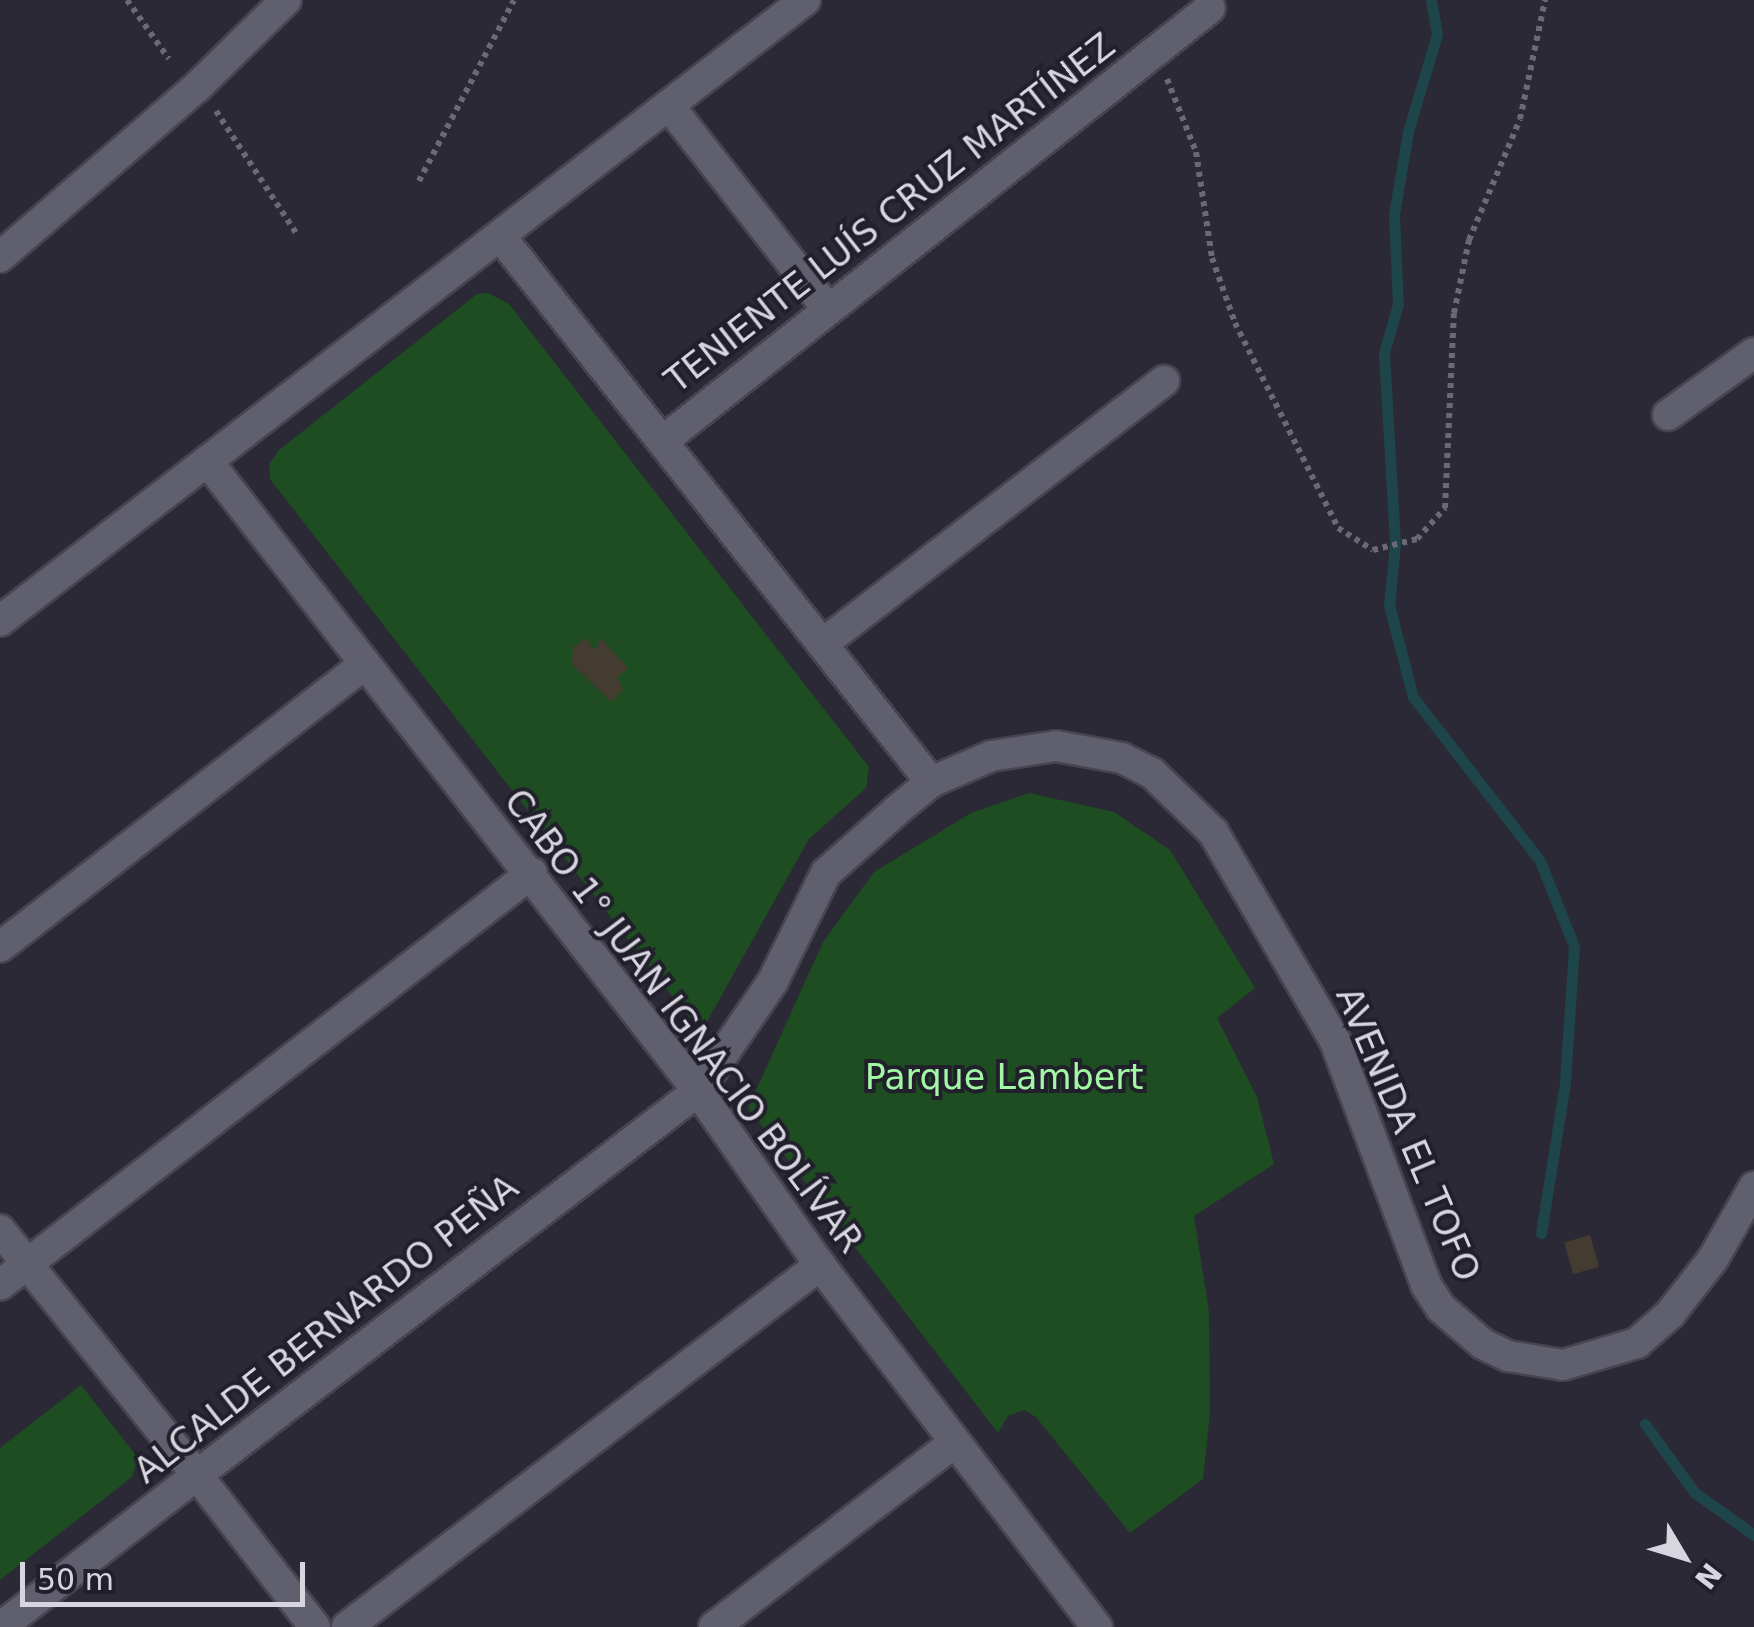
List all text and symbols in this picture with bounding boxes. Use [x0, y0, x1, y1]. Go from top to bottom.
street label: TENIENTE LUÍS CRUZ MARTÍNEZ [657, 24, 1123, 402]
street label: CABO 1° JUAN IGNACIO BOLÍVAR [496, 781, 872, 1261]
street label: AVENIDA EL TOFO [1327, 981, 1489, 1287]
park label: Parque Lambert [865, 1056, 1143, 1098]
street label: ALCALDE BERNARDO PEÑA [126, 1166, 526, 1492]
north arrow [1634, 1507, 1734, 1607]
scale bar [25, 1542, 310, 1604]
text: N [1688, 1556, 1728, 1595]
text: 50 m [37, 1562, 114, 1597]

